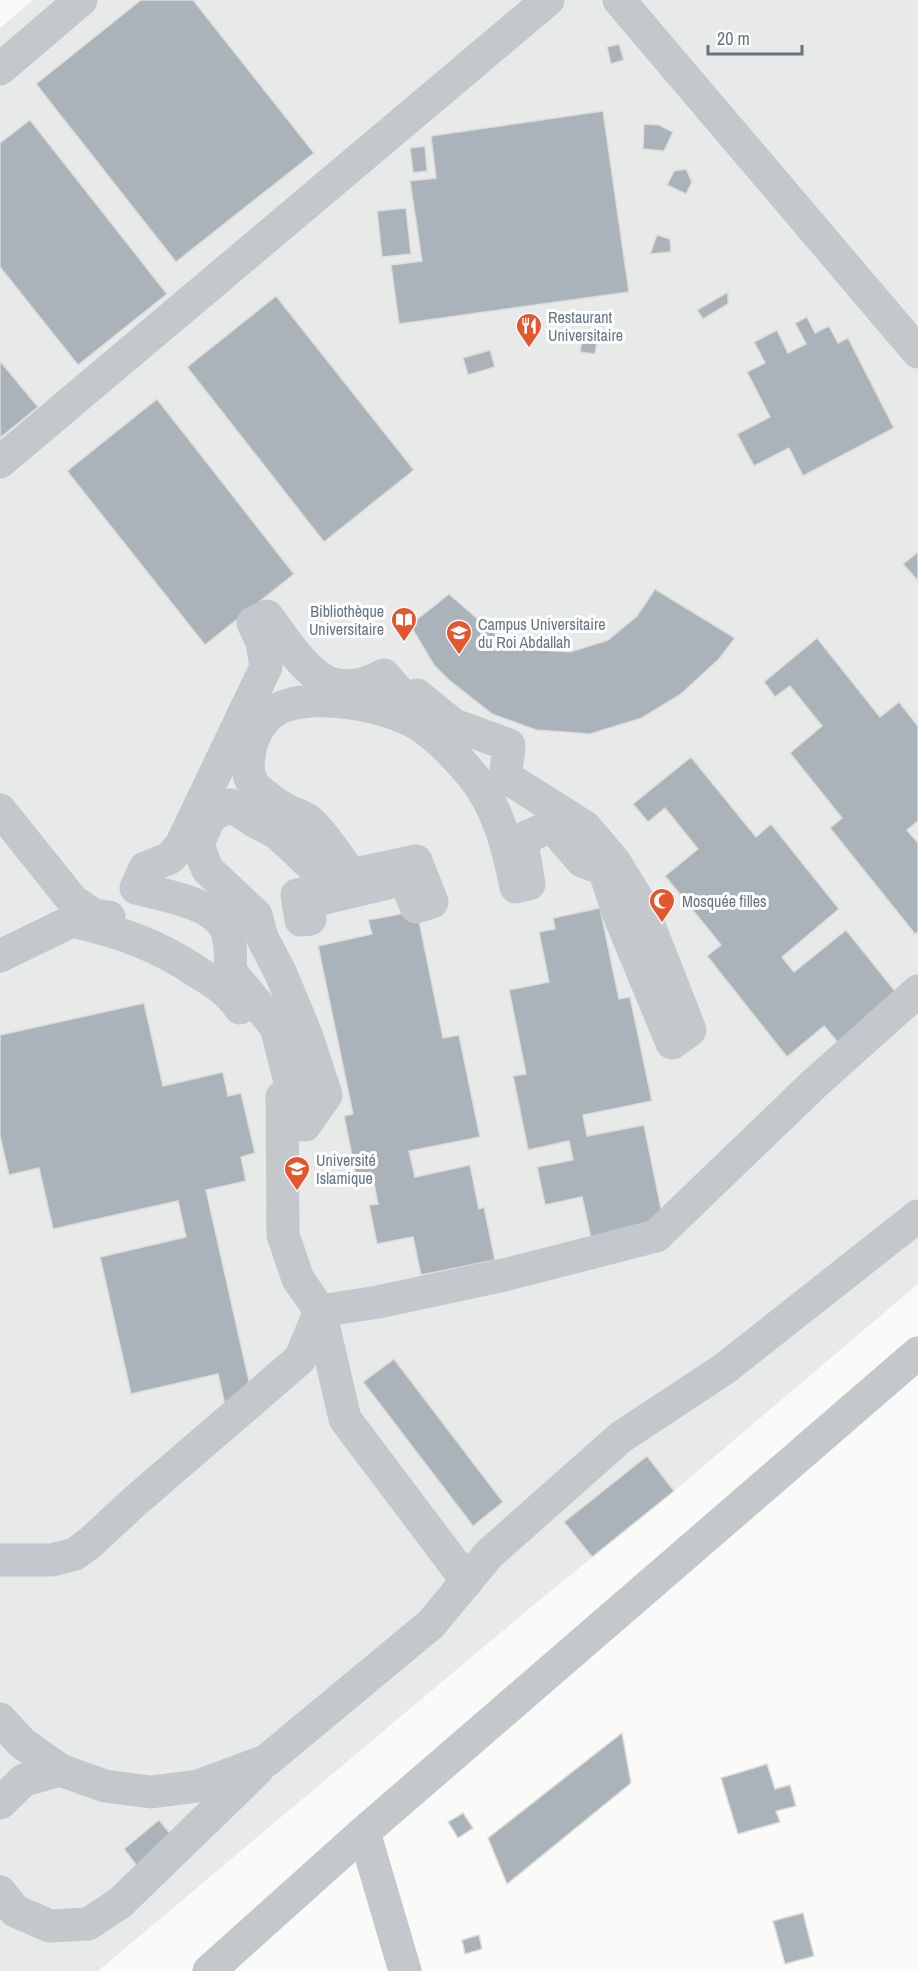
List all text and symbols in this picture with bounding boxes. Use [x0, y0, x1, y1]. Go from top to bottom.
scale bar [708, 18, 802, 56]
text: 20 m [717, 26, 750, 51]
place label: Restaurant Universitaire [548, 306, 623, 346]
restaurant icon: Restaurant Universitaire [514, 311, 544, 349]
place label: Bibliothèque Universitaire [309, 600, 384, 640]
library icon: Bibliothèque Universitaire [389, 605, 419, 643]
place label: Campus Universitaire du Roi Abdallah [478, 613, 606, 653]
school or university icon: Campus Universitaire du Roi Abdallah [444, 618, 474, 656]
mosque icon: Mosquée filles [647, 886, 677, 924]
place label: Mosquée filles [682, 890, 767, 912]
place label: Université Islamique [316, 1149, 376, 1189]
school or university icon: Université Islamique [282, 1154, 312, 1192]

